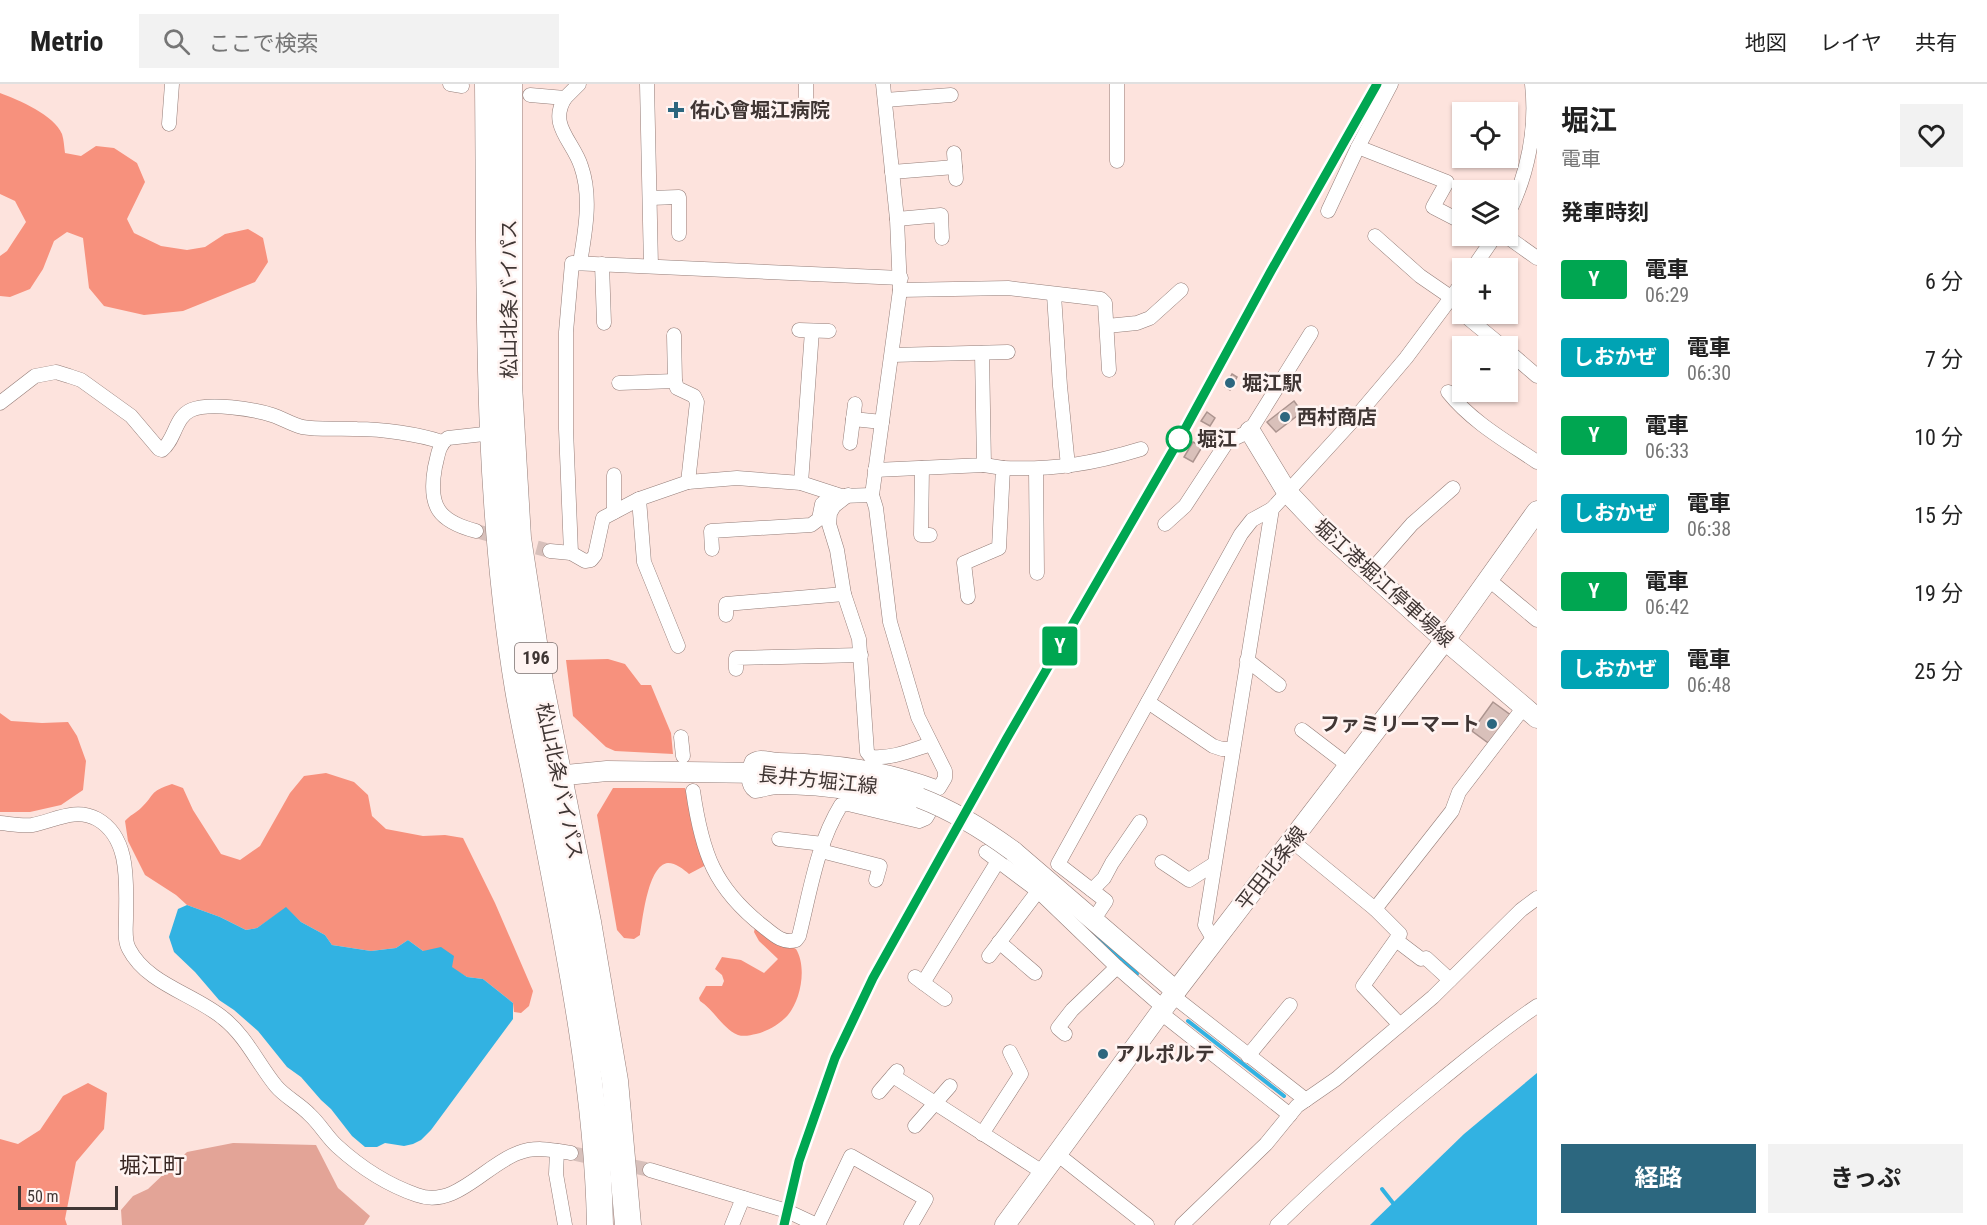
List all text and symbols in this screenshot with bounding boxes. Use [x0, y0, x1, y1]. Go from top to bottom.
search box [139, 14, 559, 68]
text: Metrio [30, 25, 103, 58]
icon: search [160, 25, 193, 58]
text: ここで検索 [208, 31, 319, 56]
text: 地図 [1745, 31, 1787, 55]
text: レイヤ [1820, 31, 1882, 55]
text: 共有 [1915, 31, 1957, 55]
place label: 佑心會堀江病院 [690, 98, 830, 122]
marker: 佑心會堀江病院 [667, 101, 685, 119]
map controls [1452, 102, 1518, 402]
button: locate [1452, 102, 1518, 168]
text: 堀江 [1561, 104, 1617, 137]
button: heart [1900, 104, 1963, 167]
text: 電車 [1561, 147, 1601, 171]
button: layers [1452, 180, 1518, 246]
text: 発車時刻 [1561, 200, 1649, 225]
street label: 松山北条バイパス [497, 219, 521, 379]
text: 電車 [1645, 257, 1689, 282]
button: + [1452, 258, 1518, 324]
text: Y [1588, 267, 1600, 291]
text: 6 分 [1925, 269, 1963, 294]
text: 06:29 [1645, 283, 1689, 307]
text: 電車 [1687, 335, 1731, 360]
button: − [1452, 336, 1518, 402]
text: しおかぜ [1573, 345, 1657, 369]
text: 7 分 [1925, 347, 1963, 372]
text: 06:30 [1687, 361, 1731, 385]
place label: 堀江駅 [1242, 371, 1302, 395]
marker: 堀江駅 [1223, 376, 1237, 390]
place label: 西村商店 [1297, 405, 1377, 429]
marker: 西村商店 [1278, 410, 1292, 424]
text: 電車 [1645, 413, 1689, 438]
text: Y [1588, 423, 1600, 447]
text: 10 分 [1914, 425, 1963, 450]
marker: 堀江 [1166, 426, 1192, 452]
place label: 堀江 [1197, 427, 1237, 451]
text: 06:33 [1645, 439, 1689, 463]
text: 電車 [1687, 491, 1731, 516]
text: しおかぜ [1573, 501, 1657, 525]
text: 15 分 [1914, 503, 1963, 528]
street label: 堀江港堀江停車場線 [1309, 514, 1459, 652]
text: 06:38 [1687, 517, 1731, 541]
text: 電車 [1645, 569, 1689, 594]
text: Y [1588, 579, 1600, 603]
text: 19 分 [1914, 581, 1963, 606]
text: 06:42 [1645, 595, 1689, 619]
line badge: Y [1040, 626, 1080, 666]
text: Y [1054, 634, 1066, 658]
road number: 196 [515, 643, 557, 673]
text: 電車 [1687, 647, 1731, 672]
text: しおかぜ [1573, 657, 1657, 681]
text: 25 分 [1914, 659, 1963, 684]
text: 06:48 [1687, 673, 1731, 697]
street label: 松山北条バイパス [532, 700, 588, 862]
place label: ファミリーマート [1320, 712, 1480, 736]
marker: ファミリーマート [1485, 717, 1499, 731]
street label: 長井方堀江線 [757, 762, 879, 798]
street label: 平田北条線 [1231, 821, 1311, 915]
place label: アルポルテ [1115, 1042, 1215, 1066]
marker: アルポルテ [1096, 1047, 1110, 1061]
button: 経路 [1561, 1144, 1756, 1213]
button: きっぷ [1768, 1144, 1963, 1213]
district label: 堀江町 [119, 1153, 185, 1178]
scale bar [18, 1183, 118, 1210]
text: 50 m [27, 1187, 59, 1206]

